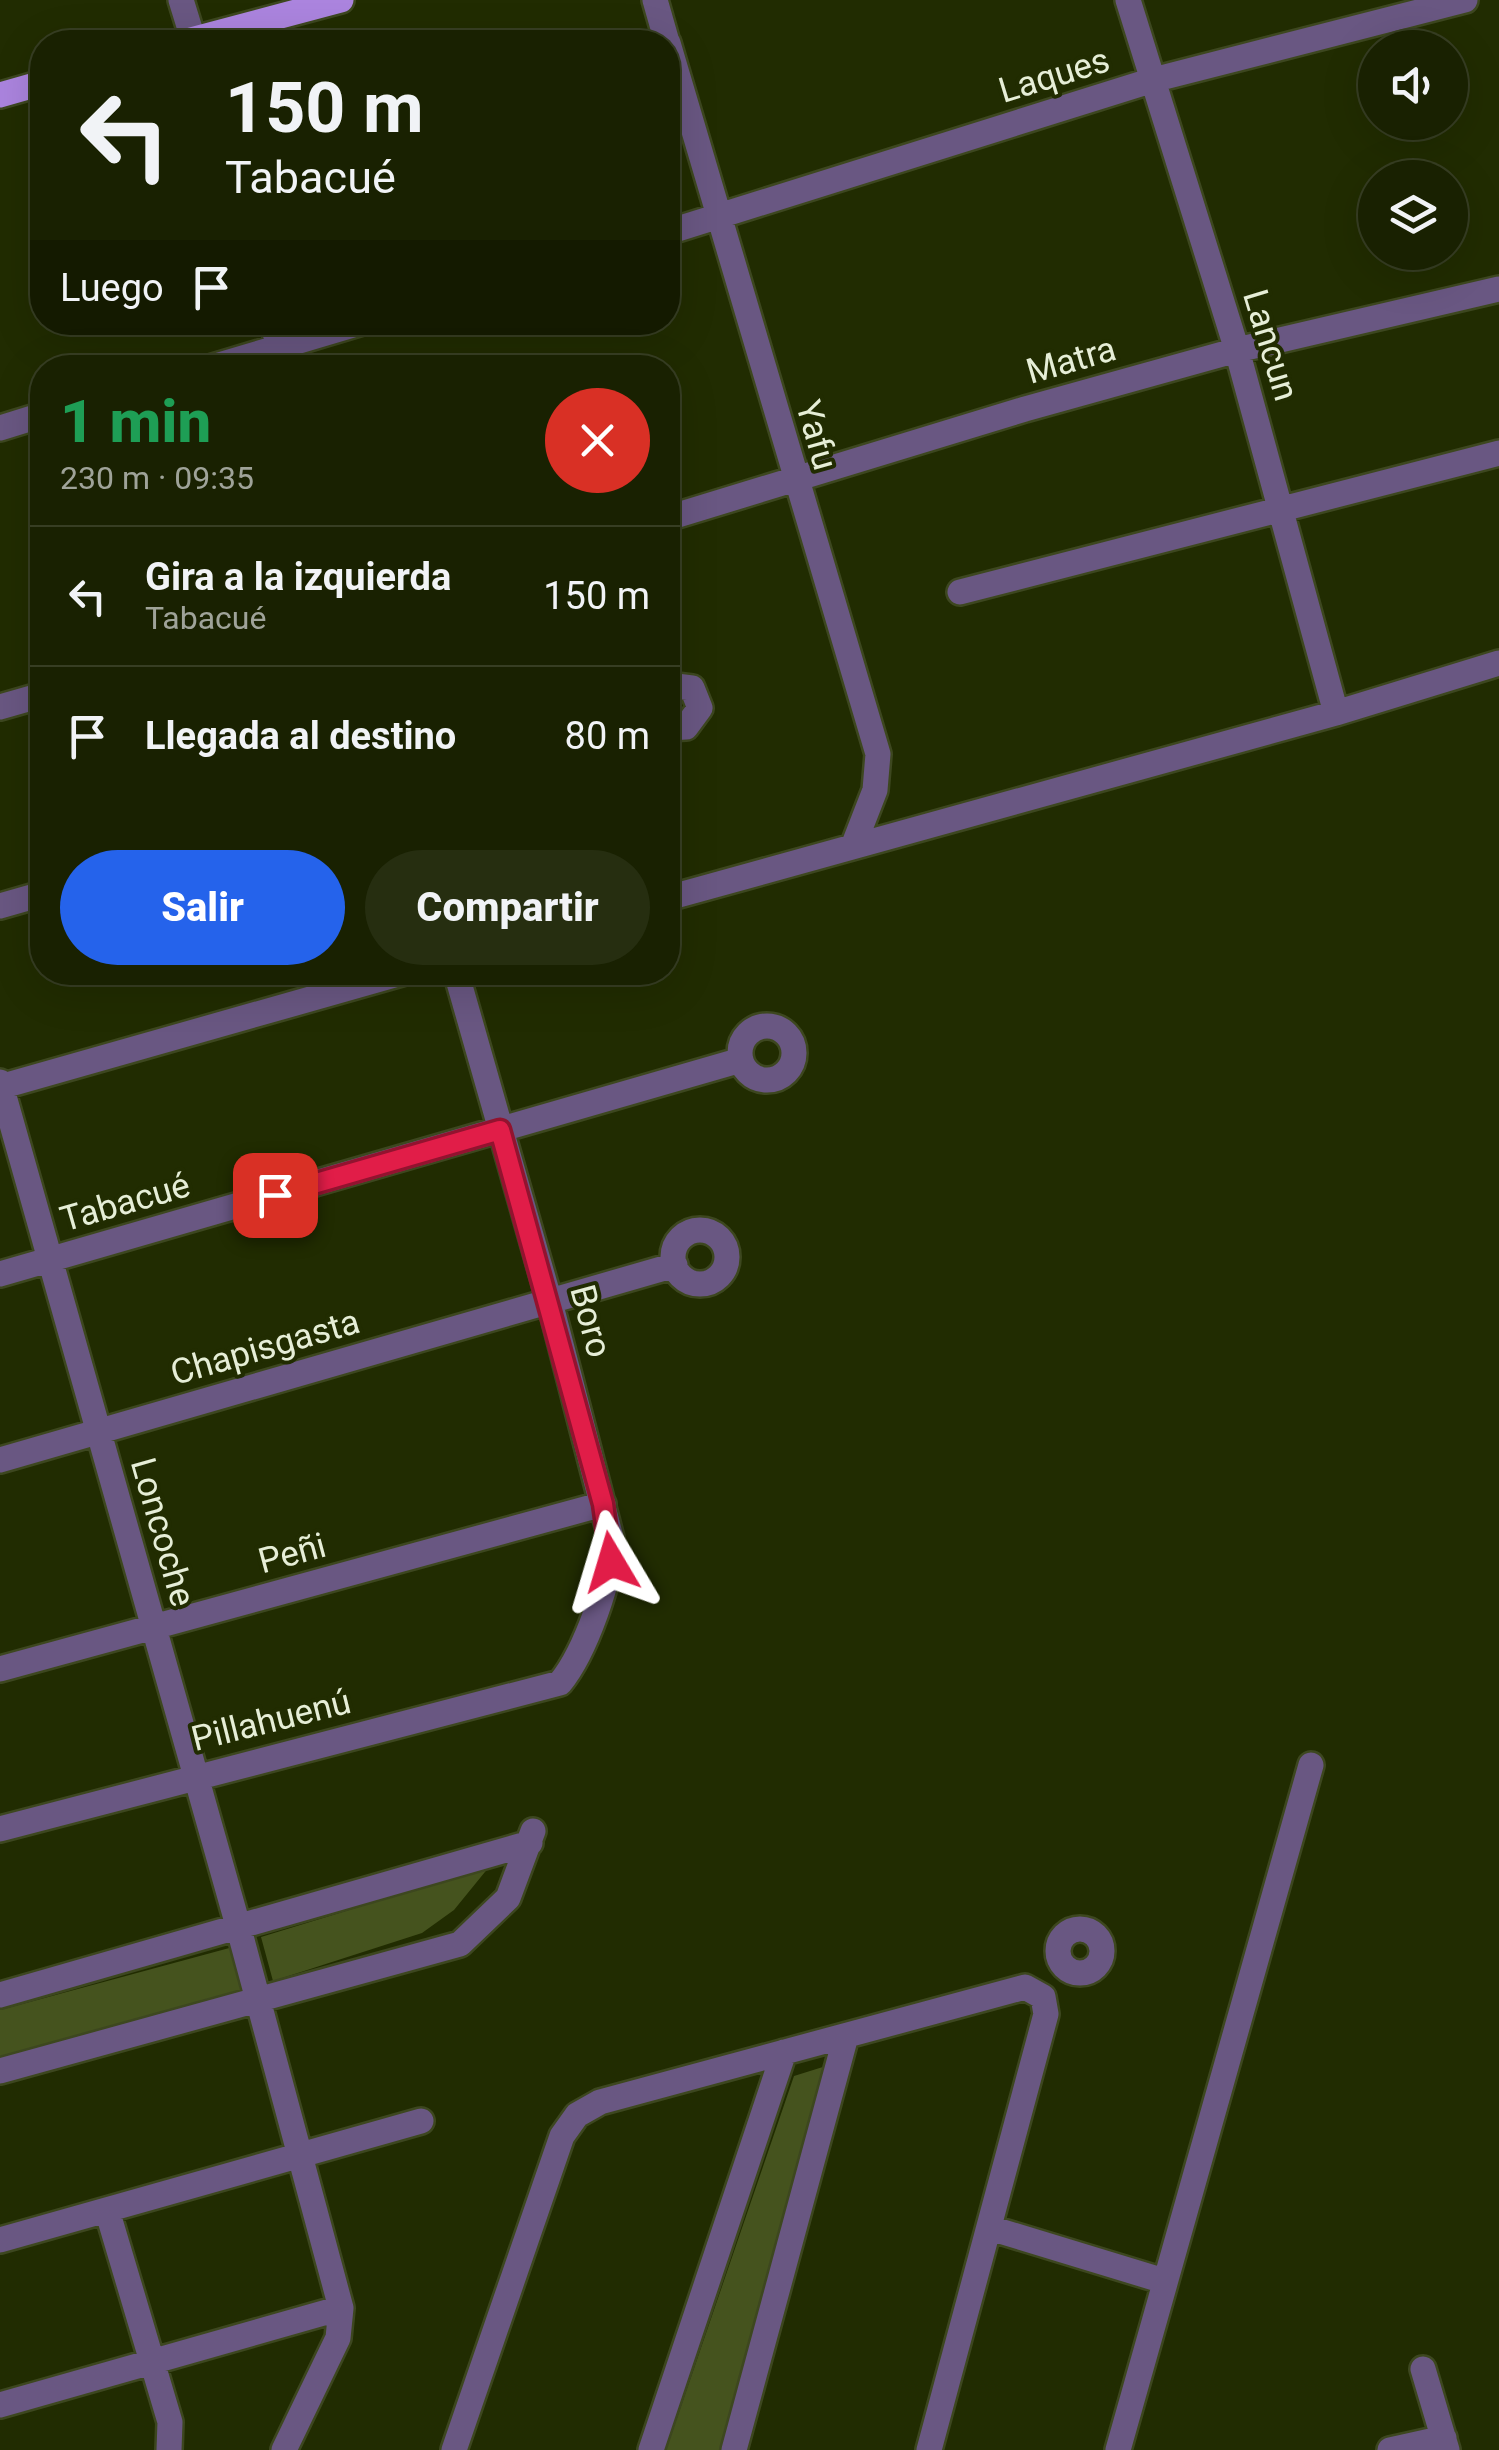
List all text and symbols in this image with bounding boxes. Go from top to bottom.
map controls [1358,30,1468,270]
button: sound [1358,30,1468,140]
street label: Laques [994,39,1115,112]
text: 150 m [225,67,424,149]
icon: left [60,70,190,200]
text: Tabacué [225,151,396,204]
button: layers [1358,160,1468,270]
icon: arrive [184,260,239,315]
text: Luego [60,266,164,310]
street label: Lancun [1234,285,1307,406]
street label: Matra [1022,328,1121,393]
text: 1 min [60,386,211,457]
button: close [545,388,650,493]
street label: Yafu [787,396,846,475]
text: 230 m · 09:35 [60,459,254,497]
text: Gira a la izquierda [145,555,451,599]
icon: left [60,569,115,624]
text: 150 m [543,574,650,618]
text: Tabacué [145,599,266,637]
icon: arrive [60,709,115,764]
text: Llegada al destino [145,714,456,758]
text: 80 m [565,714,650,758]
button: Salir [60,850,345,965]
button: Compartir [365,850,650,965]
pin [233,1153,318,1238]
street label: Tabacué [56,1164,195,1240]
icon: arrive [248,1168,303,1223]
street label: Boro [561,1280,620,1362]
street label: Chapisgasta [166,1301,364,1394]
street label: Loncoche [122,1453,203,1611]
position arrow [559,1510,663,1614]
street label: Peñi [254,1525,330,1582]
street label: Pillahuenú [187,1681,355,1760]

